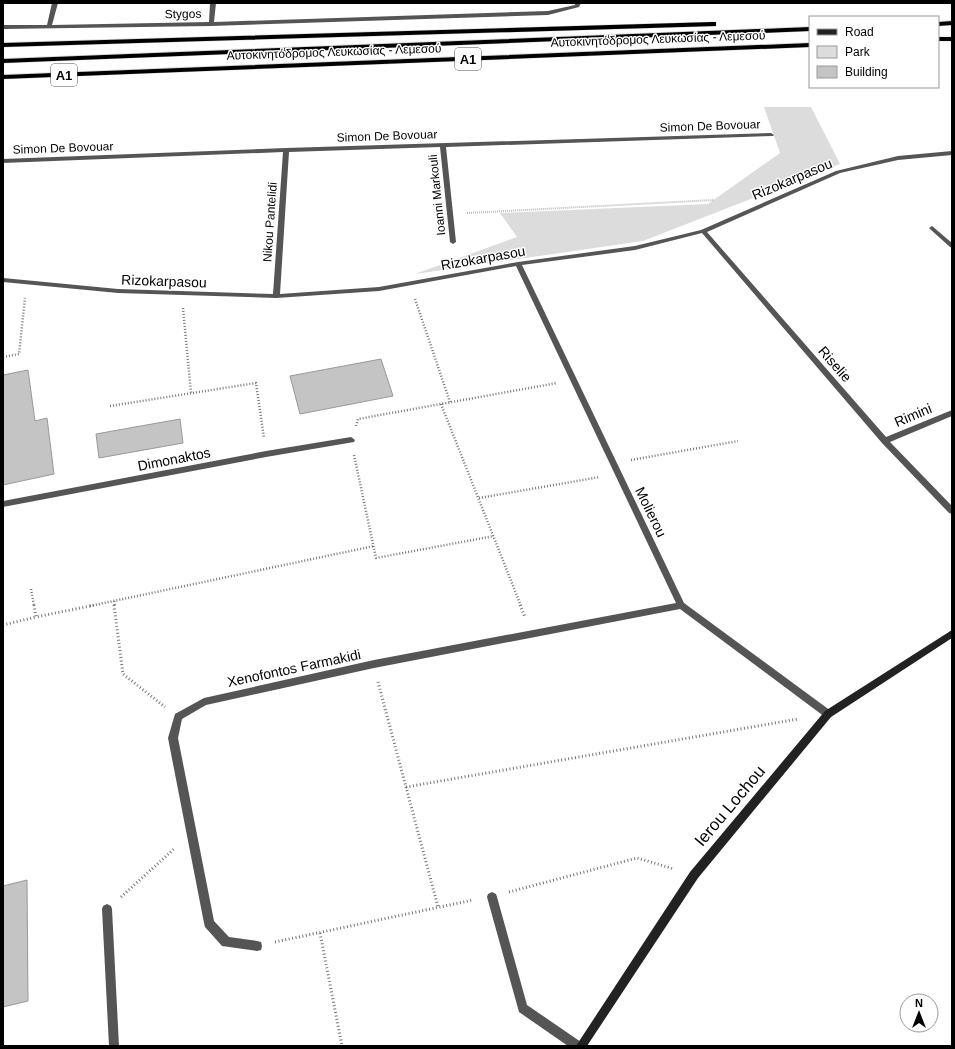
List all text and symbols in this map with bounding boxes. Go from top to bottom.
street label: Stygos [165,7,201,21]
legend [809,16,939,88]
text: Road [845,25,874,39]
street label: Αυτοκινητόδρομος Λευκωσίας - Λεμεσού [550,28,766,50]
street label: Αυτοκινητόδρομος Λευκωσίας - Λεμεσού [226,41,442,63]
text: Park [845,45,871,59]
road number: A1 [455,48,481,70]
road number: A1 [51,64,77,86]
text: Building [845,65,888,79]
street label: Simon De Bovouar [659,117,761,135]
street label: Simon De Bovouar [336,127,438,145]
street label: Simon De Bovouar [12,139,114,157]
street label: Ioanni Markouli [426,154,448,236]
street label: Rizokarpasou [749,155,835,203]
street label: Nikou Pantelidi [260,182,280,262]
street label: Rizokarpasou [439,243,527,273]
street label: Rizokarpasou [121,272,207,290]
street label: Riselie [815,343,855,385]
street label: Rimini [892,400,934,430]
street label: Dimonaktos [136,444,212,474]
street label: Molierou [632,484,670,540]
street label: Xenofontos Farmakidi [226,646,362,690]
street label: Ierou Lochou [691,762,769,850]
north arrow [899,993,939,1033]
text: N [915,997,923,1009]

